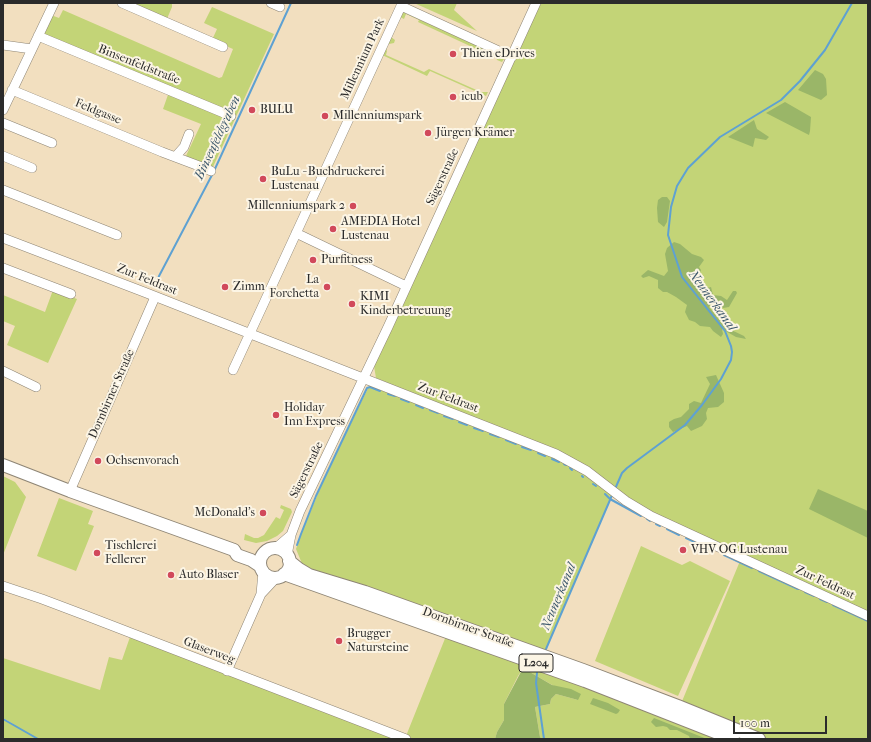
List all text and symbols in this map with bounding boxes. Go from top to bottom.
street label: Millennium Park [338,16,388,102]
street label: Binsenfeldstraße [96,42,182,88]
place label: Thien eDrives [461,47,535,61]
marker: Thien eDrives [448,49,458,59]
place label: icub [461,90,483,104]
marker: icub [448,92,458,102]
water label: Binsenfeldgraben [192,94,244,182]
street label: Feldgasse [73,96,123,128]
place label: BULU [260,103,293,117]
marker: BULU [247,105,257,115]
place label: Millenniumspark [333,109,422,123]
marker: Millenniumspark [320,111,330,121]
place label: Jürgen Krämer [436,126,514,140]
marker: Jürgen Krämer [423,128,433,138]
street label: Sägerstraße [424,146,462,208]
place label: BuLu - Buchdruckerei Lustenau [271,165,384,193]
marker: BuLu - Buchdruckerei Lustenau [258,174,268,184]
place label: Millenniumspark 2 [247,199,345,213]
marker: Millenniumspark 2 [348,201,358,211]
place label: AMEDIA Hotel Lustenau [341,215,420,243]
marker: AMEDIA Hotel Lustenau [328,224,338,234]
place label: Purfitness [321,253,373,267]
marker: Purfitness [308,255,318,265]
street label: Zur Feldrast [115,261,179,299]
water label: Neunerkanal [685,268,739,334]
place label: La Forchetta [270,273,319,301]
place label: Zimm [233,280,265,294]
marker: Zimm [220,282,230,292]
marker: La Forchetta [322,282,332,292]
place label: KIMI Kinderbetreuung [360,290,451,318]
marker: KIMI Kinderbetreuung [347,299,357,309]
street label: Dornbirner Straße [86,347,138,441]
street label: Zur Feldrast [416,380,480,416]
place label: Holiday Inn Express [284,401,345,429]
marker: Holiday Inn Express [271,410,281,420]
street label: Sägerstraße [287,439,327,501]
place label: Ochsenvorach [106,454,179,468]
marker: Ochsenvorach [93,456,103,466]
place label: McDonald's [195,506,255,520]
marker: McDonald's [258,508,268,518]
place label: Tischlerei Fellerer [105,539,156,567]
place label: VHV OG Lustenau [691,543,787,557]
marker: VHV OG Lustenau [678,545,688,555]
marker: Tischlerei Fellerer [92,548,102,558]
water label: Neunerkanal [538,561,580,633]
street label: Zur Feldrast [793,563,857,603]
place label: Auto Blaser [179,568,238,582]
marker: Auto Blaser [166,570,176,580]
street label: Dornbirner Straße [420,605,516,651]
place label: Brugger Natursteine [347,627,409,655]
street label: Glaserweg [181,635,237,667]
marker: Brugger Natursteine [334,636,344,646]
road number: L204 [519,654,553,672]
scale bar [735,708,829,734]
text: 100 m [740,716,770,730]

